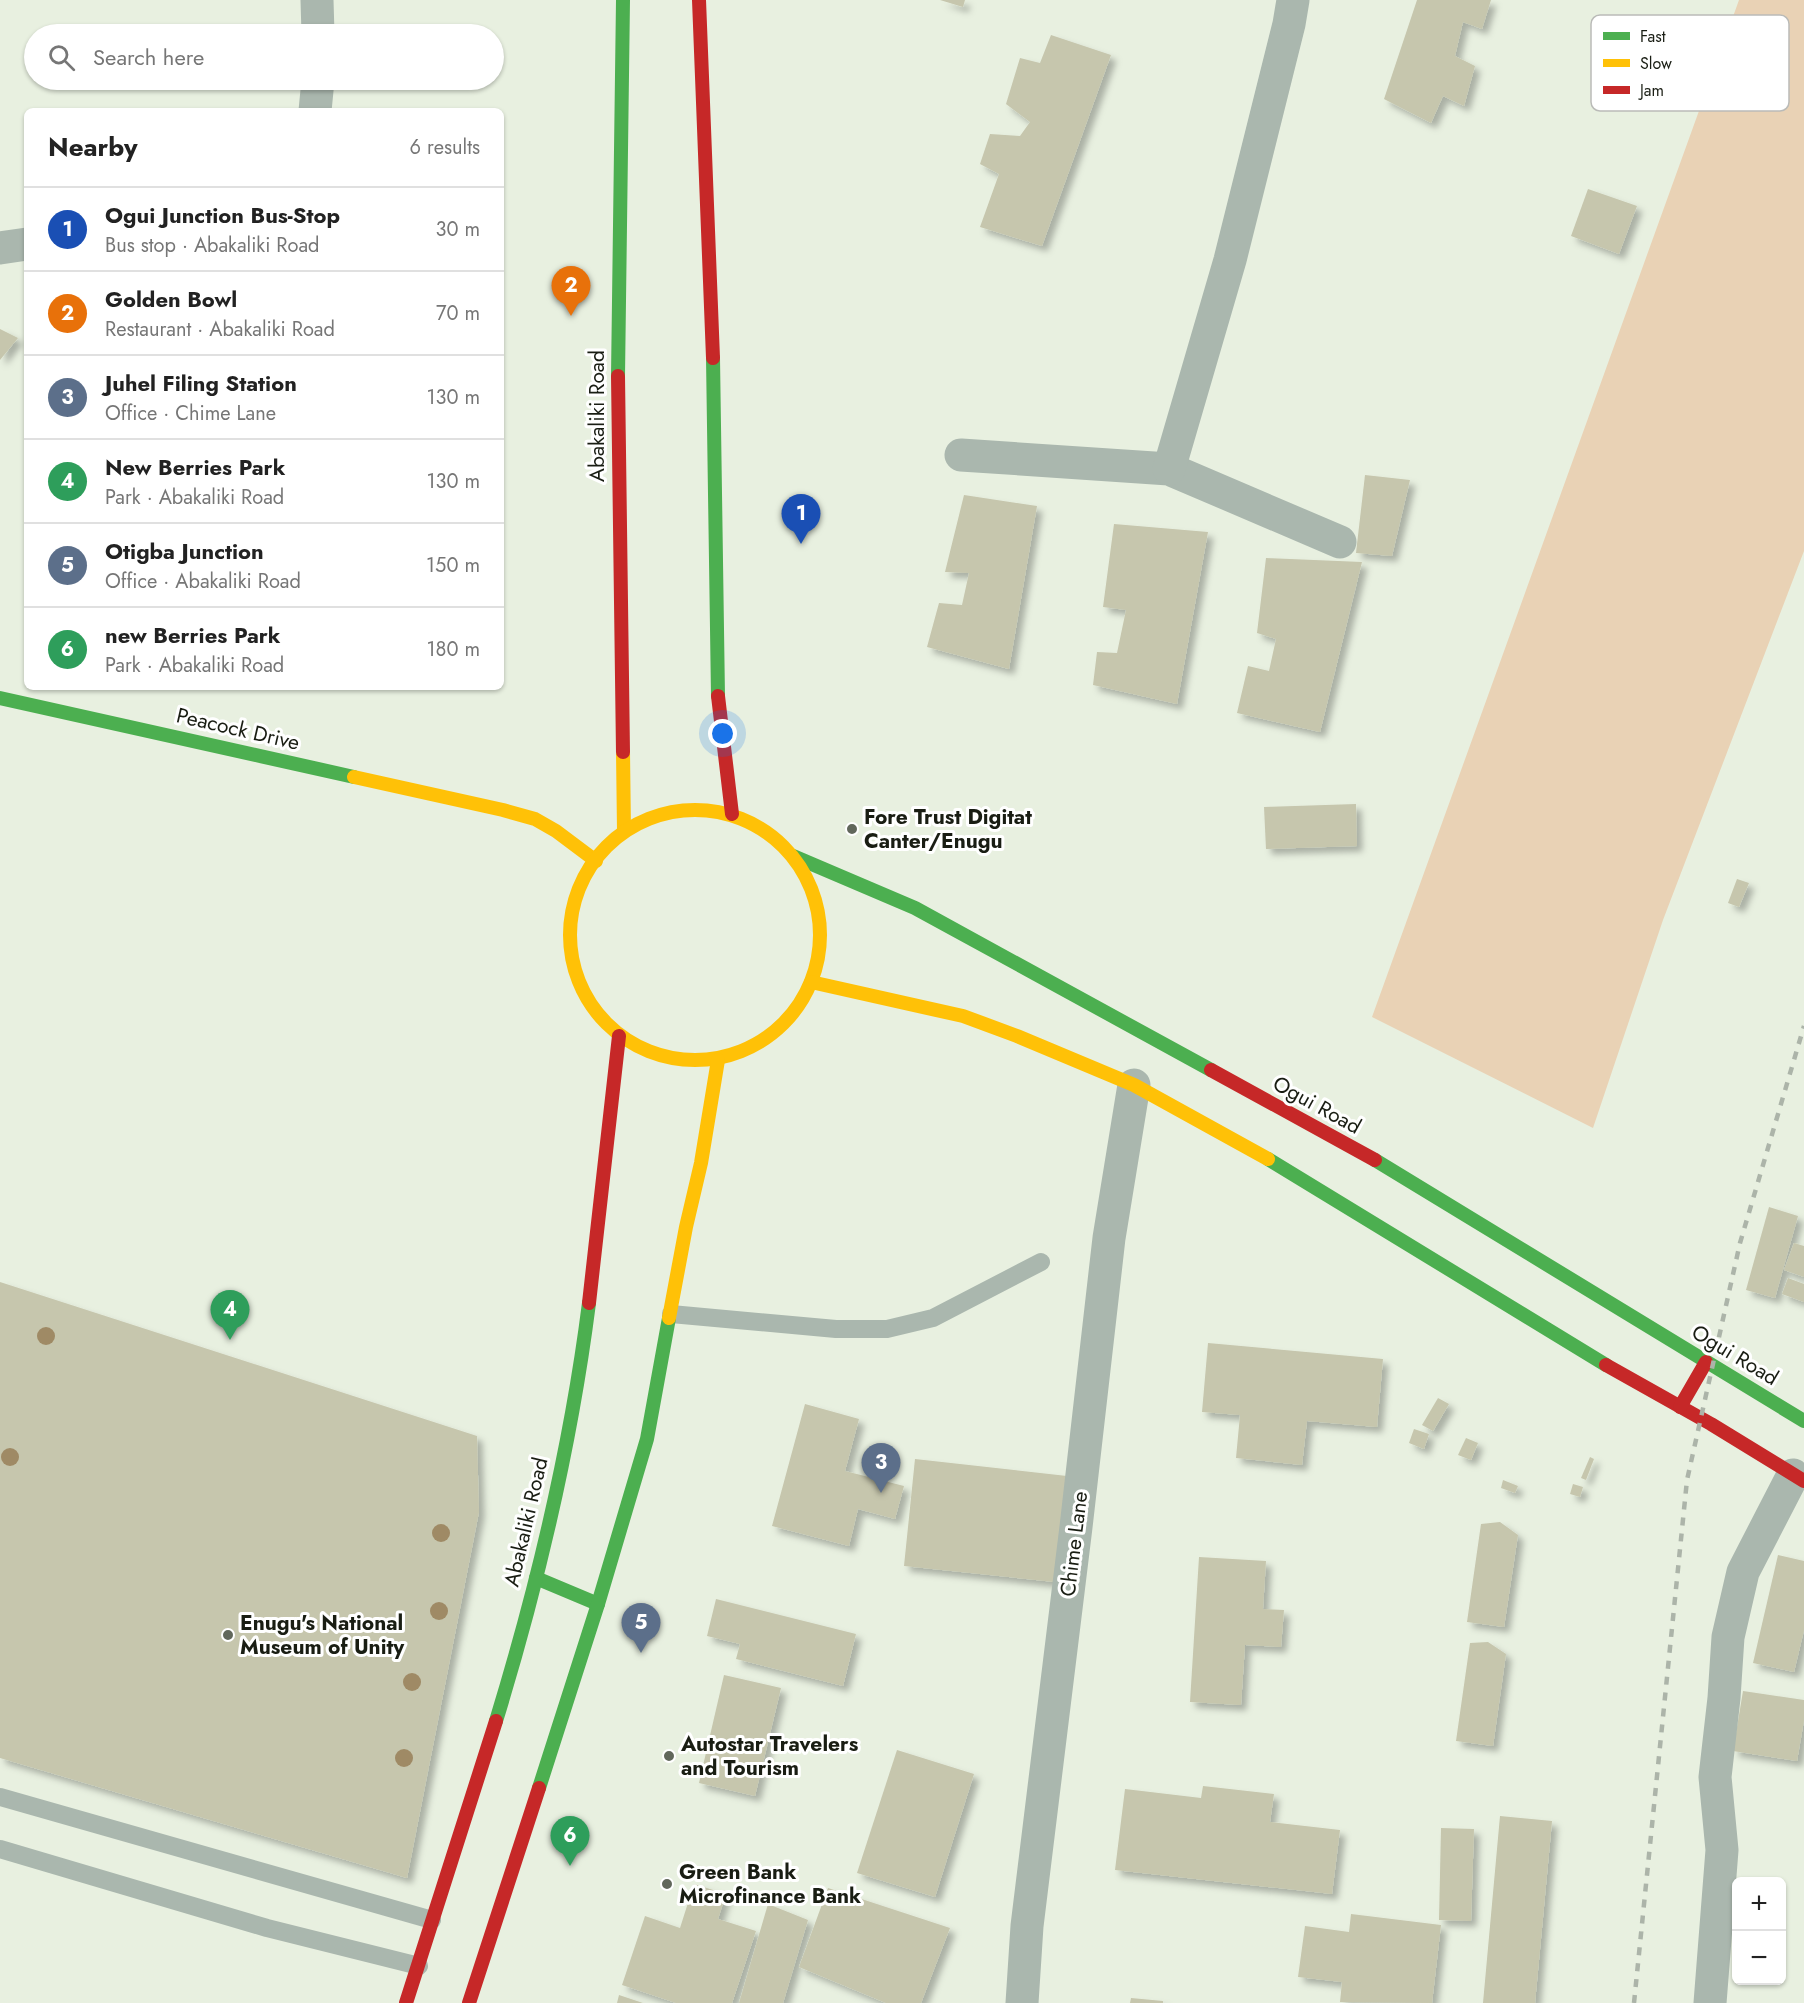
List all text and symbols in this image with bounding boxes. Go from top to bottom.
legend [1591,15,1789,111]
search box [24,24,504,90]
text: Fast [1640,25,1666,48]
icon: search [45,41,78,74]
text: Search here [93,41,204,73]
text: Slow [1640,52,1672,75]
text: Jam [1638,79,1664,102]
text: Nearby [48,128,137,166]
text: 6 results [410,133,480,162]
text: Ogui Junction Bus-Stop [105,199,340,231]
text: 1 [62,215,73,244]
text: 30 m [435,215,480,244]
text: Bus stop · Abakaliki Road [105,231,319,260]
pin: 2 [552,266,590,316]
text: Golden Bowl [105,283,237,315]
text: 2 [61,299,74,328]
text: 70 m [436,299,480,328]
text: Restaurant · Abakaliki Road [105,315,335,344]
street label: Abakaliki Road [582,350,612,482]
text: Juhel Filing Station [105,367,297,399]
text: 3 [61,383,74,412]
text: 130 m [426,383,480,412]
text: Office · Chime Lane [105,399,276,428]
text: New Berries Park [105,451,285,483]
text: 4 [61,467,74,496]
text: 130 m [426,467,480,496]
text: Park · Abakaliki Road [105,483,284,512]
pin: 1 [782,494,820,544]
text: Otigba Junction [105,535,264,567]
text: 5 [61,551,74,580]
text: 150 m [426,551,480,580]
text: Office · Abakaliki Road [105,567,301,596]
text: new Berries Park [105,619,281,651]
text: 6 [61,635,74,664]
text: 180 m [426,635,480,664]
text: Park · Abakaliki Road [105,651,284,680]
street label: Peacock Drive [173,700,303,758]
your location [708,719,737,748]
place label: Fore Trust Digitat Canter/Enugu [864,802,1032,856]
marker: Fore Trust Digitat Canter/Enugu [845,822,859,836]
street label: Ogui Road [1267,1068,1367,1142]
pin: 4 [210,1290,250,1340]
street label: Ogui Road [1686,1317,1784,1393]
pin: 3 [862,1444,900,1493]
street label: Abakaliki Road [497,1454,555,1590]
street label: Chime Lane [1053,1490,1095,1598]
pin: 5 [622,1604,660,1653]
place label: Enugu's National Museum of Unity [240,1608,405,1662]
marker: Enugu's National Museum of Unity [221,1628,235,1642]
place label: Autostar Travelers and Tourism [680,1729,859,1783]
marker: Autostar Travelers and Tourism [662,1749,676,1763]
pin: 6 [550,1816,590,1866]
place label: Green Bank Microfinance Bank [679,1857,861,1911]
marker: Green Bank Microfinance Bank [660,1877,674,1891]
map controls [1732,1877,1786,1985]
button: + [1732,1877,1786,1931]
button: − [1732,1931,1786,1985]

